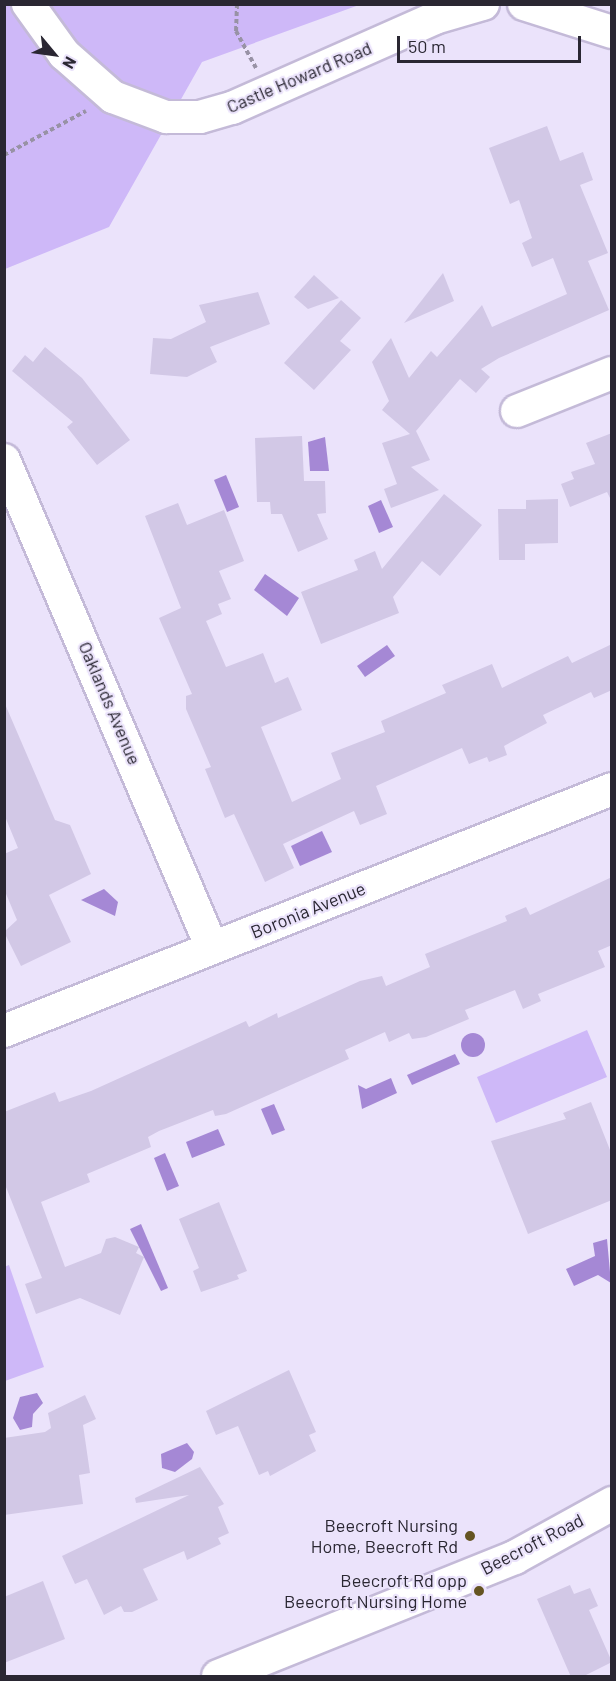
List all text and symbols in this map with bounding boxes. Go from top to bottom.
north arrow [24,24,84,84]
scale bar [400,24,584,62]
text: 50 m [408,35,446,57]
street label: Castle Howard Road [223,37,375,117]
text: N [59,54,81,72]
street label: Oaklands Avenue [74,638,146,768]
street label: Boronia Avenue [248,877,368,943]
street label: Beecroft Road [477,1509,587,1579]
place label: Beecroft Nursing Home, Beecroft Rd [311,1515,458,1558]
marker: Beecroft Nursing Home, Beecroft Rd [463,1529,477,1543]
place label: Beecroft Rd opp Beecroft Nursing Home [284,1570,467,1612]
marker: Beecroft Rd opp Beecroft Nursing Home [472,1584,486,1598]

